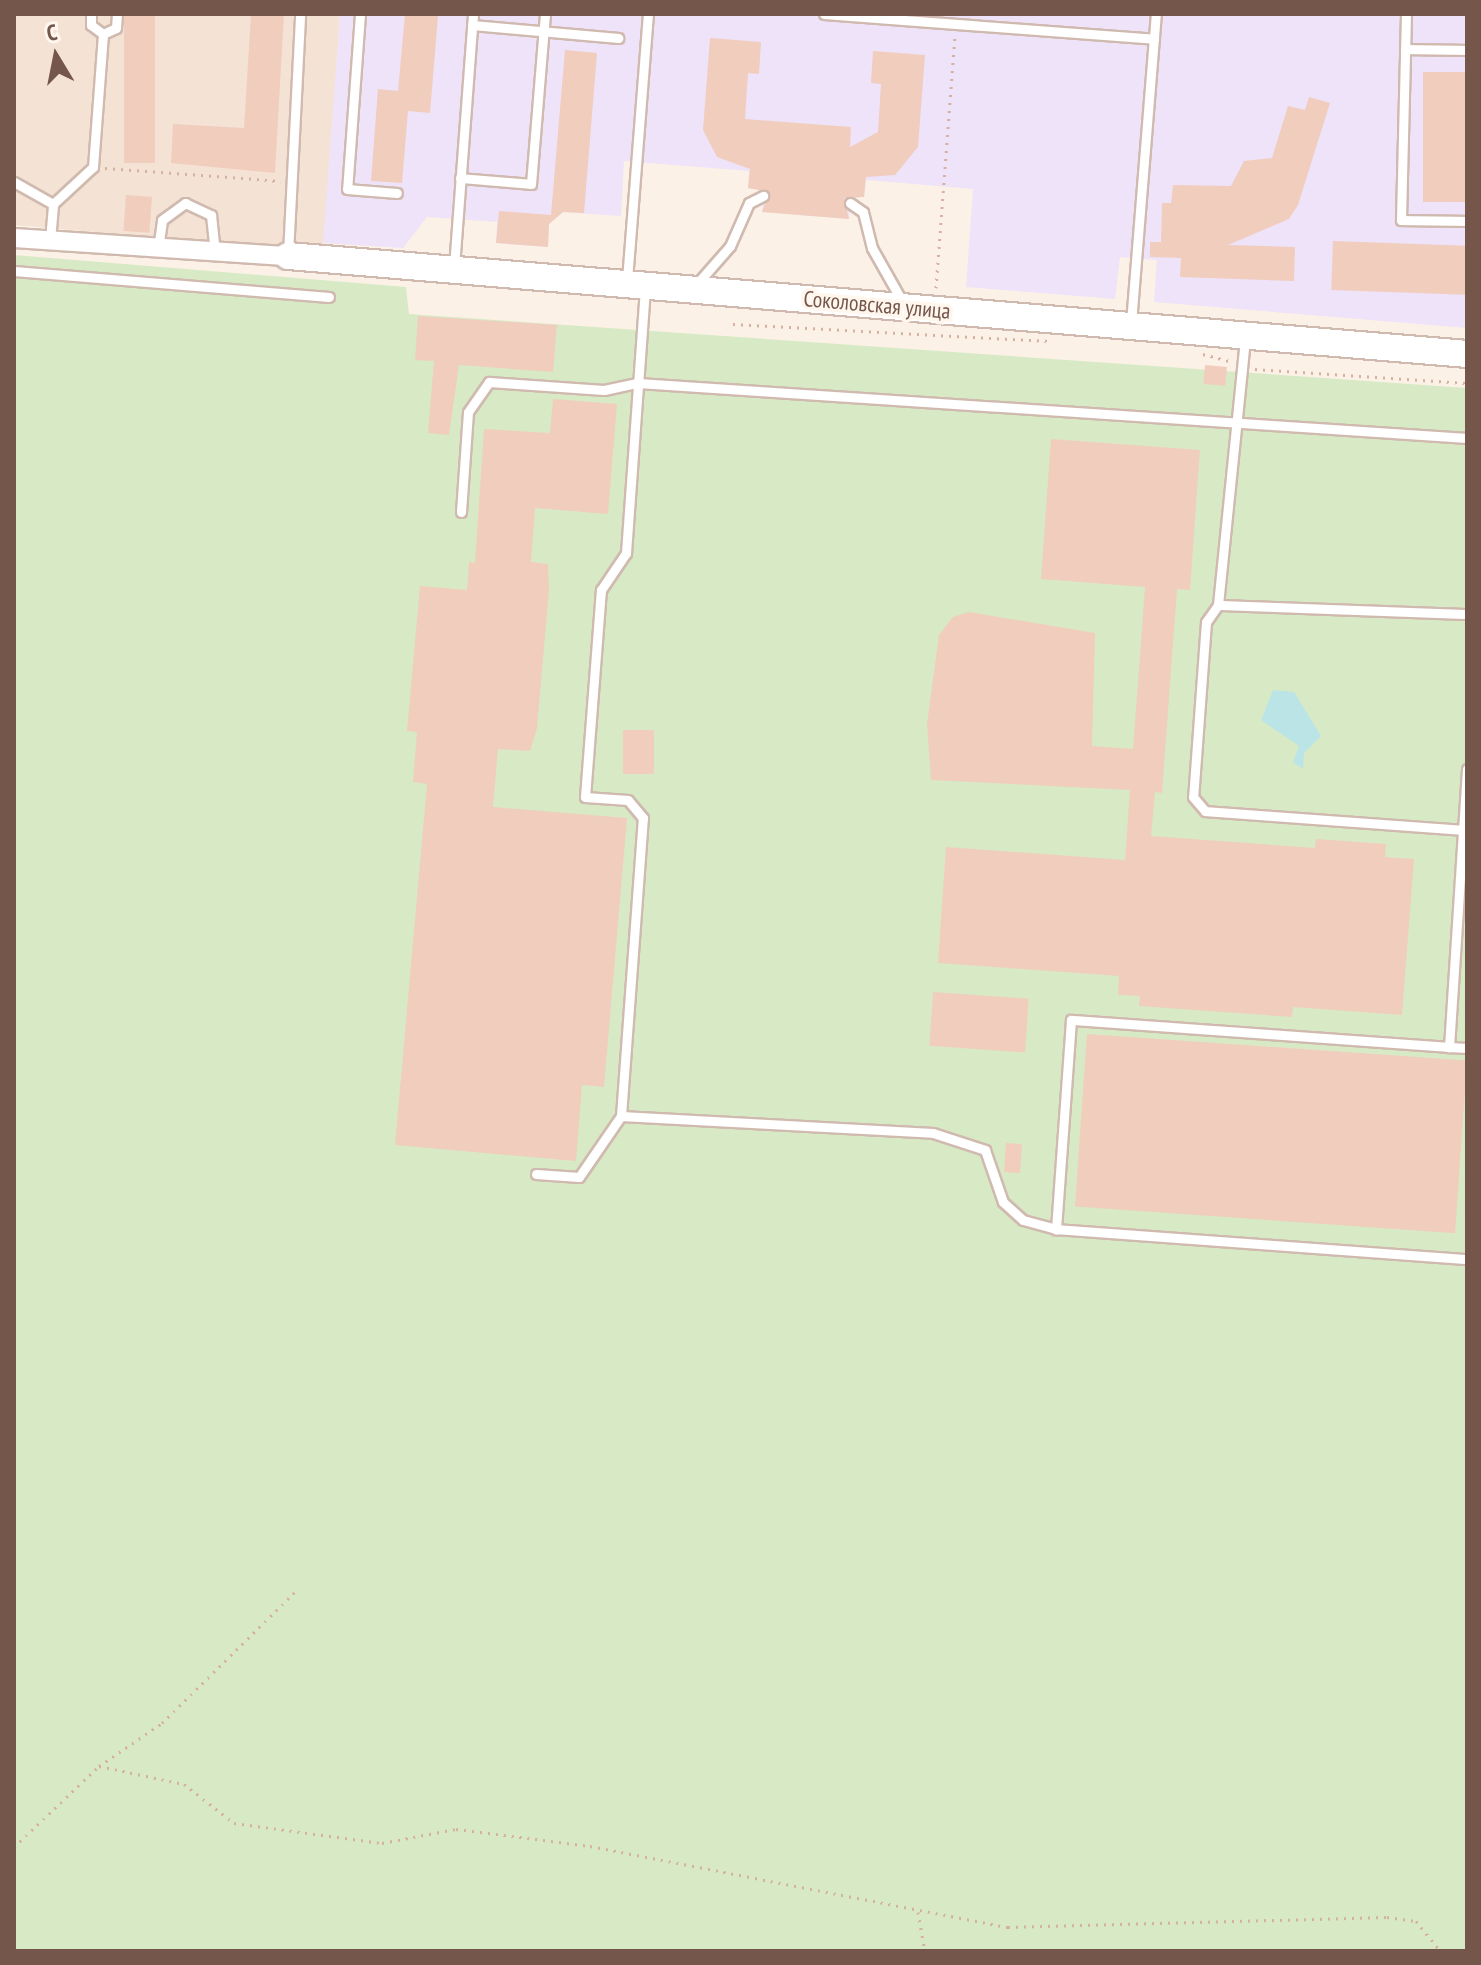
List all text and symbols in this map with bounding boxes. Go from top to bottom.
north arrow [16,16,96,96]
text: С [44,18,59,47]
street label: Соколовская улица [802,285,952,325]

